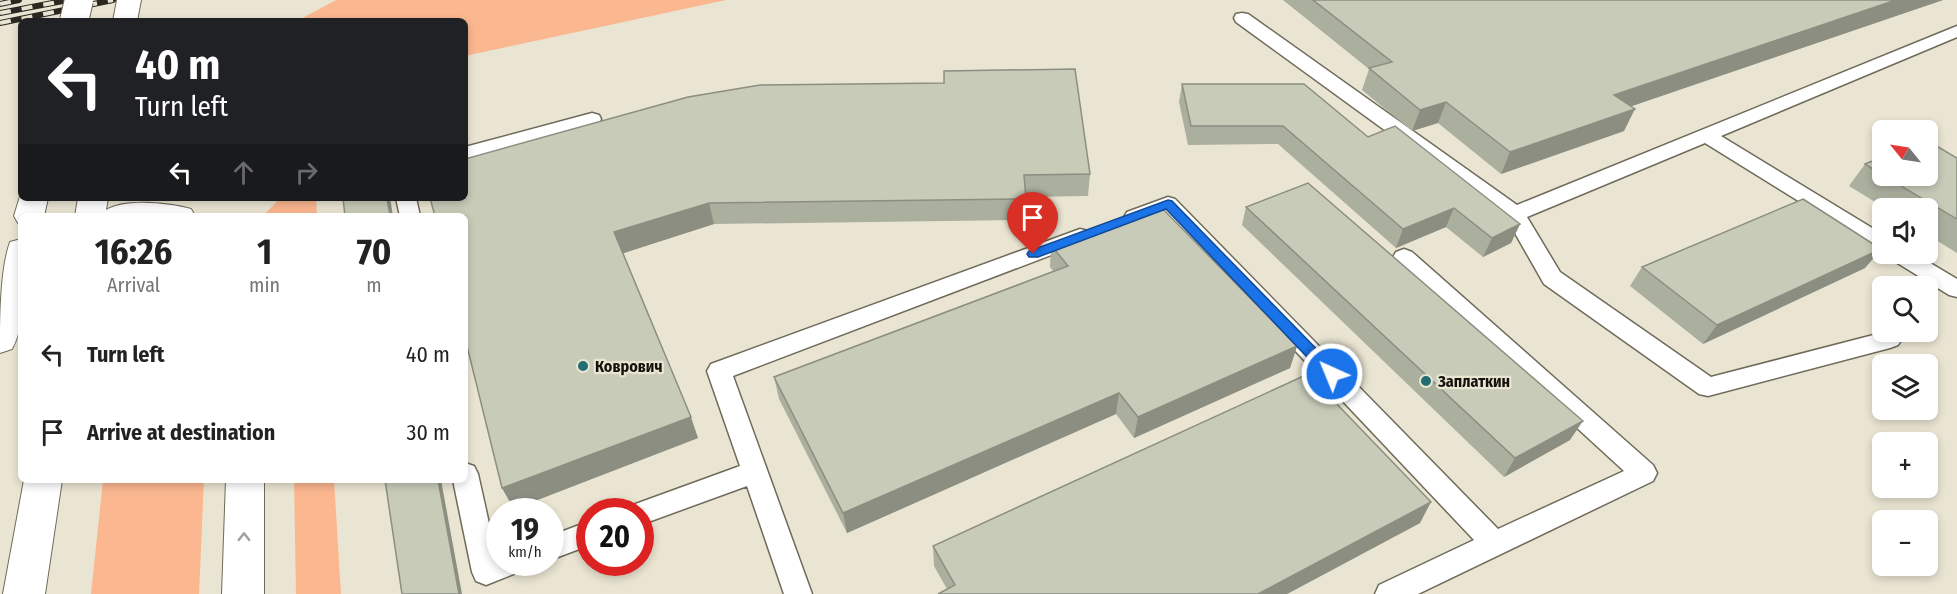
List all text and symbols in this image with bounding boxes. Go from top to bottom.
text: 40 m [135,40,220,90]
icon: left [36,42,114,120]
text: Turn left [135,91,228,123]
north arrow [1872,120,1938,186]
map controls [1872,120,1938,576]
icon: left [164,156,197,189]
icon: ahead [227,156,260,189]
icon: right [290,156,323,189]
pin [1007,192,1058,254]
button: sound [1872,198,1938,264]
icon: arrive [1016,201,1049,234]
text: 16:26 [95,230,172,274]
text: 1 [257,230,272,274]
text: 70 [357,230,391,274]
text: Arrival [107,273,160,297]
text: min [249,273,280,297]
text: m [366,273,382,297]
button: search [1872,276,1938,342]
icon: left [36,338,69,371]
text: Turn left [87,341,165,368]
text: 40 m [406,341,450,368]
position arrow [1300,342,1364,406]
button: layers [1872,354,1938,420]
place label: Коврович [595,357,662,376]
marker: Коврович [576,359,590,373]
place label: Заплаткин [1437,372,1510,391]
marker: Заплаткин [1419,374,1433,388]
icon: arrive [36,416,69,449]
text: Arrive at destination [87,419,275,446]
text: 30 m [407,419,450,446]
button: + [1872,432,1938,498]
speed limit sign: 20 [576,498,654,576]
button: − [1872,510,1938,576]
text: 19 [511,512,539,548]
one-way arrow [238,532,250,541]
text: km/h [508,543,542,561]

